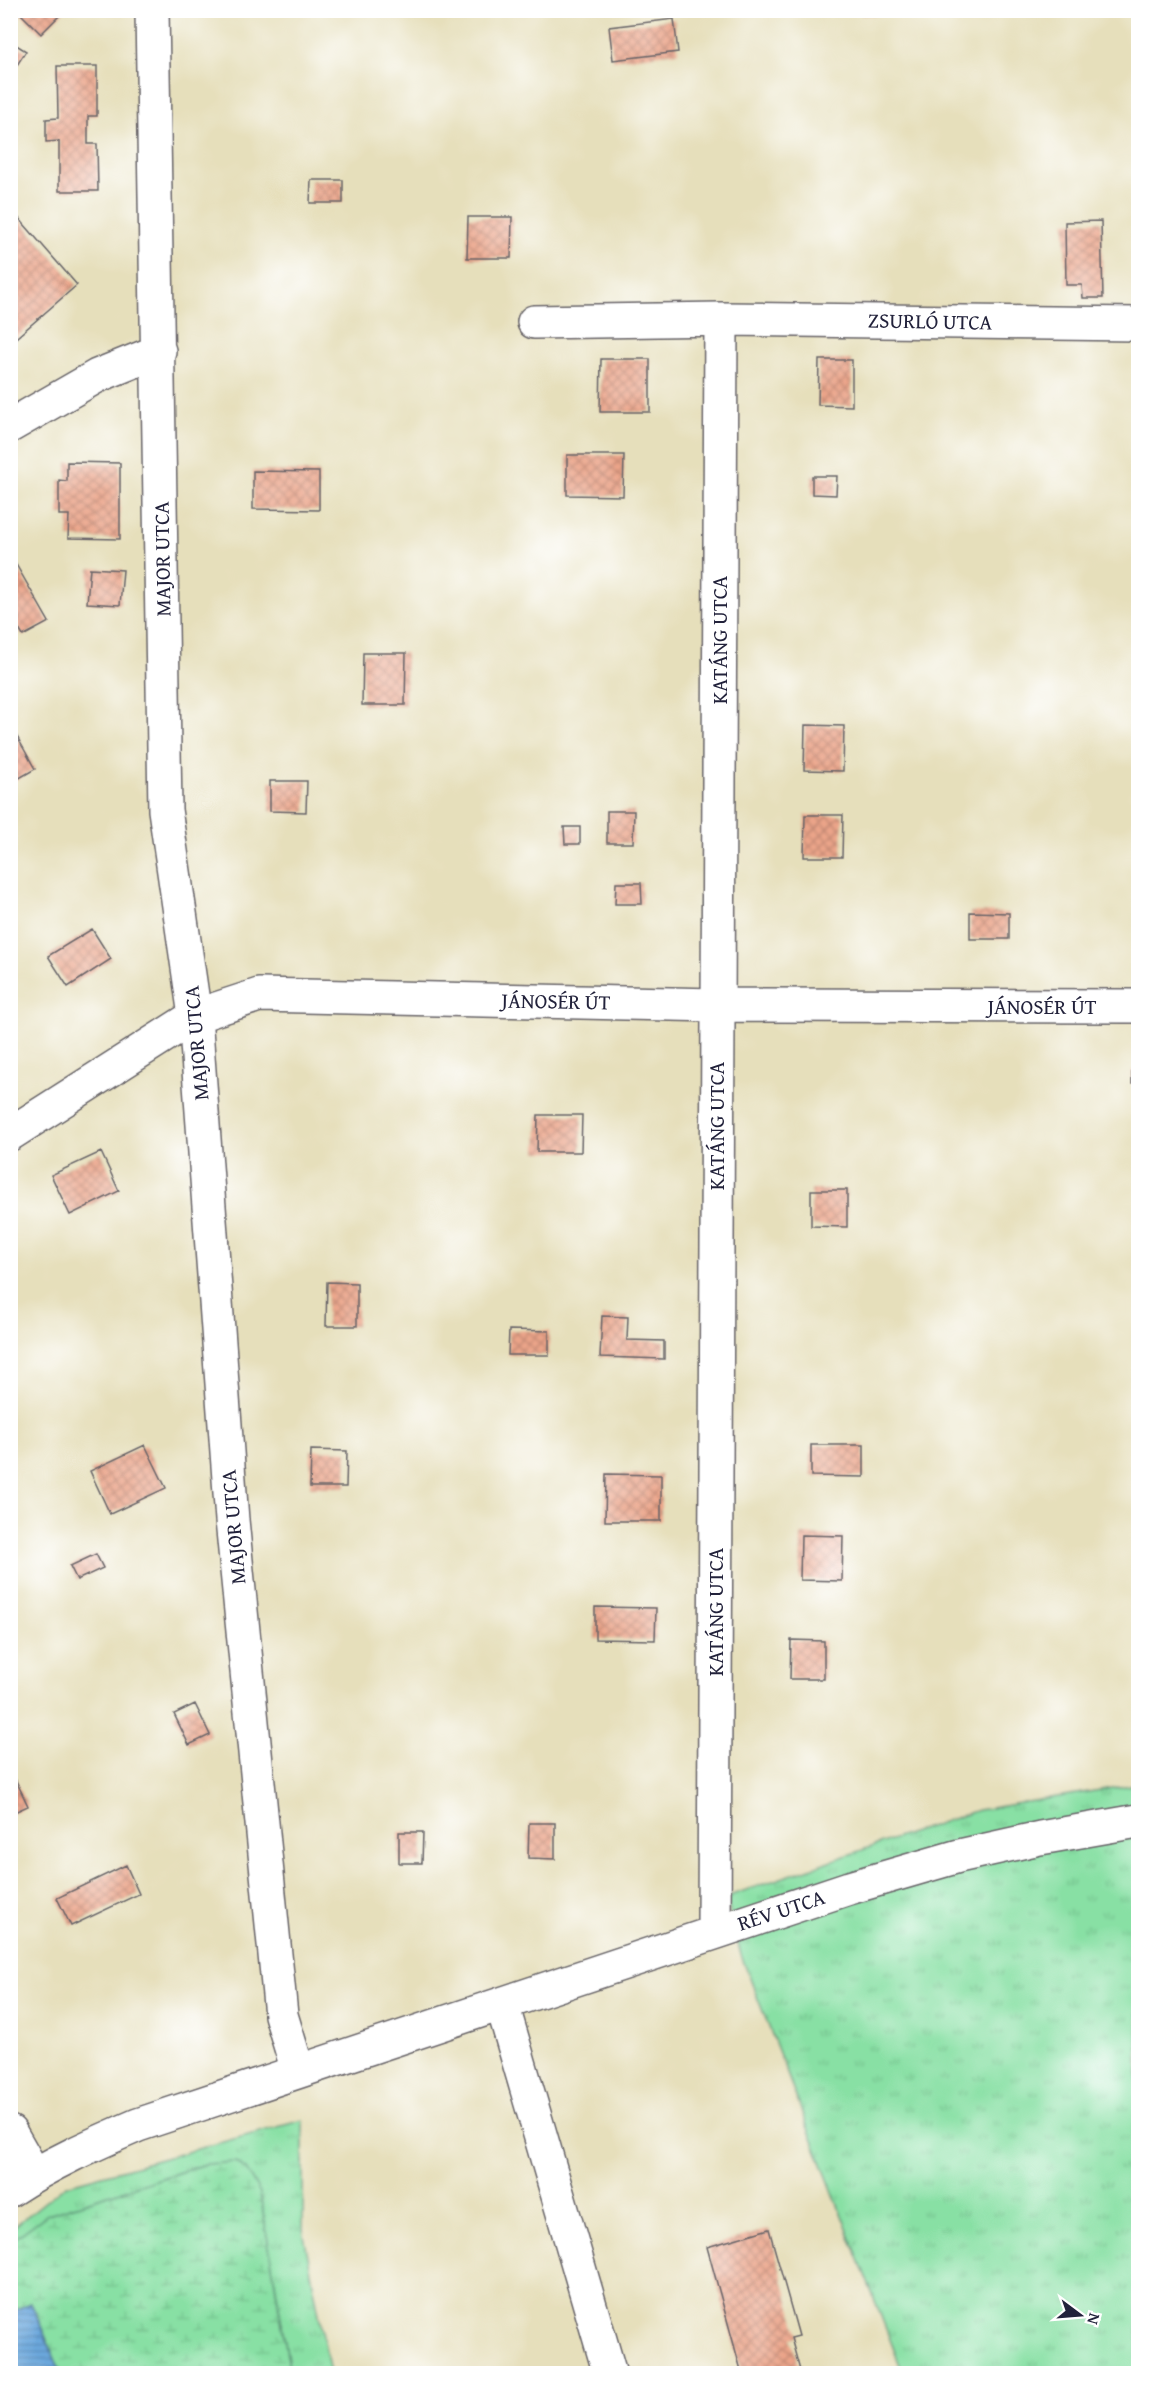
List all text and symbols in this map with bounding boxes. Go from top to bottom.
street label: ZSURLÓ UTCA [868,304,993,338]
street label: MAJOR UTCA [145,501,179,617]
street label: KATÁNG UTCA [704,575,735,704]
street label: MAJOR UTCA [176,984,216,1102]
street label: JÁNOSÉR ÚT [498,984,611,1017]
street label: JÁNOSÉR ÚT [984,991,1097,1022]
street label: KATÁNG UTCA [701,1061,732,1190]
street label: MAJOR UTCA [213,1468,253,1586]
street label: KATÁNG UTCA [700,1547,731,1676]
street label: RÉV UTCA [733,1881,829,1939]
north arrow [1050,2285,1110,2345]
text: N [1081,2311,1107,2328]

